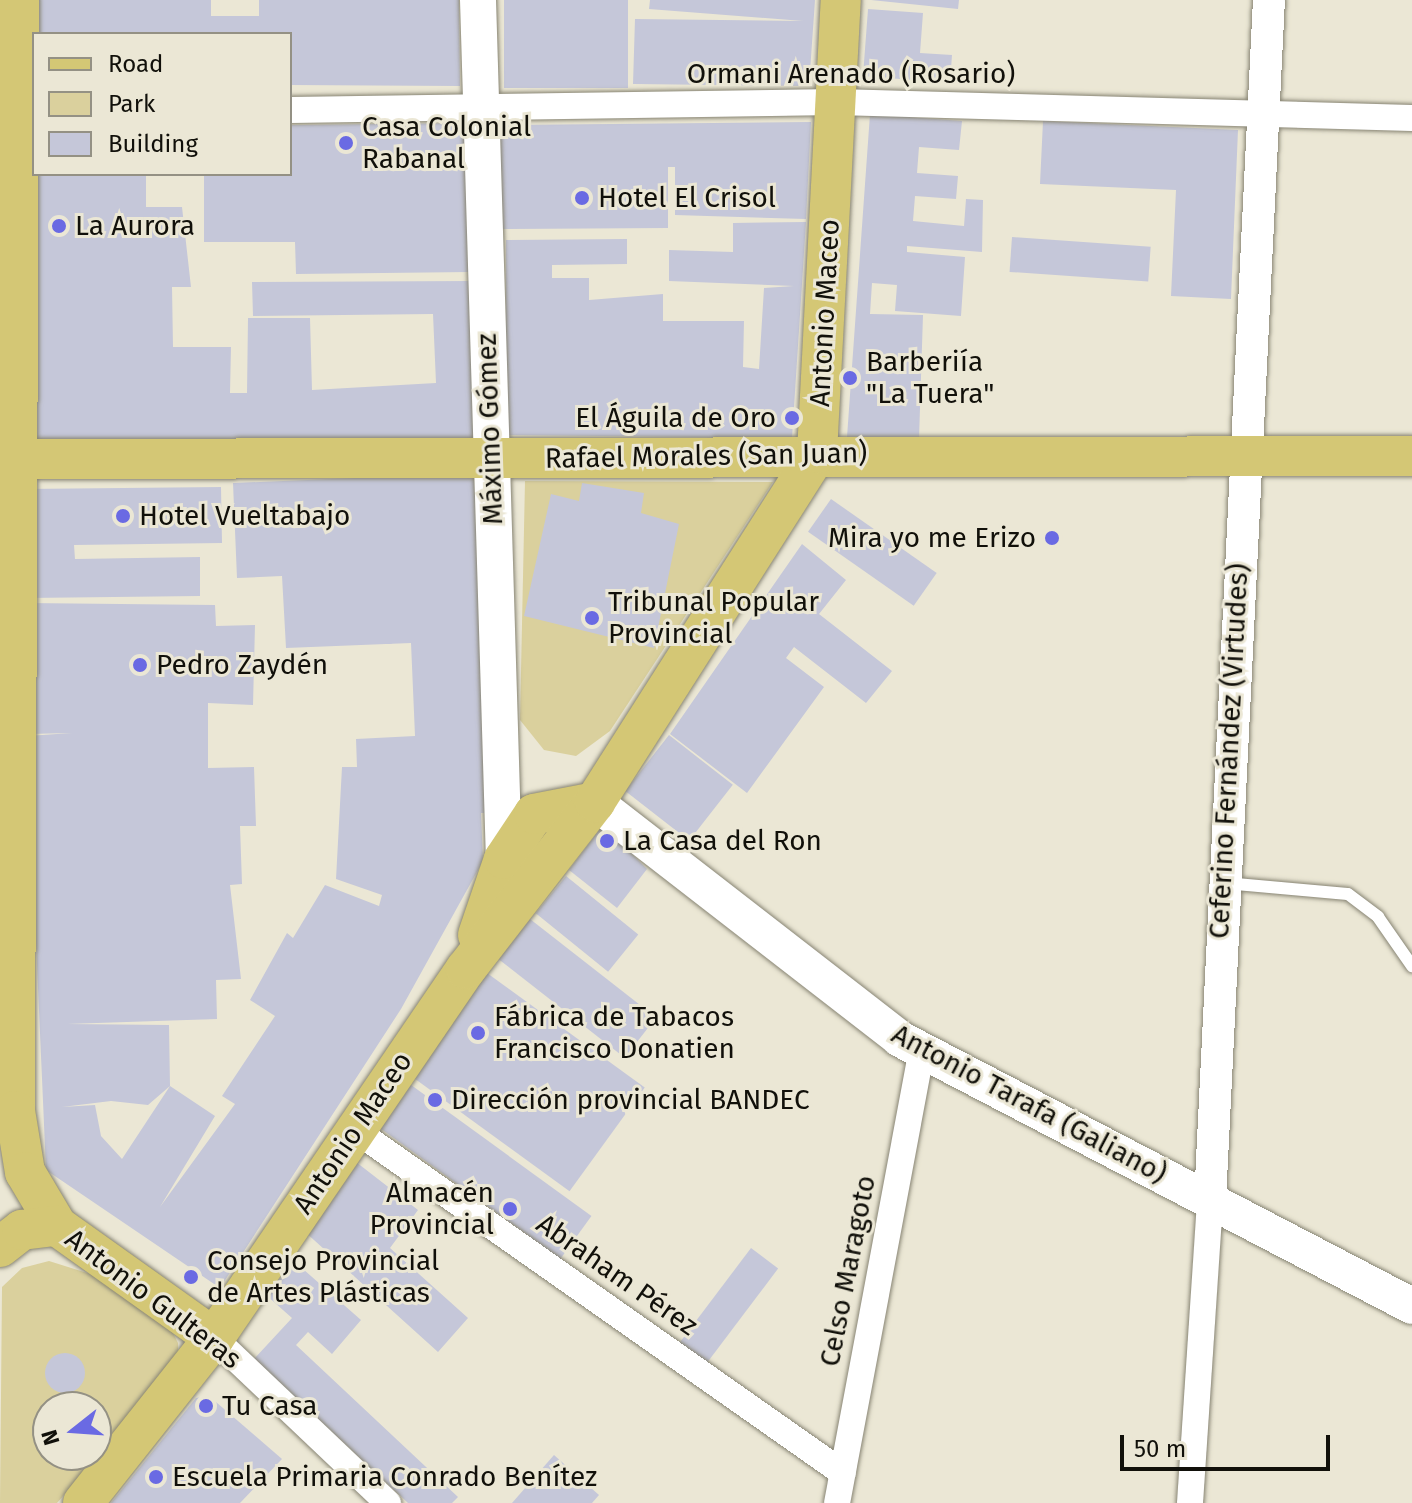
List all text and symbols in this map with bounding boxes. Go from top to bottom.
legend [32,32,292,176]
text: Road [108,50,163,78]
street label: Ormani Arenado (Rosario) [687,57,1015,91]
text: Park [108,90,155,118]
place label: Casa Colonial Rabanal [362,110,531,176]
text: Building [108,130,198,158]
marker: Casa Colonial Rabanal [337,134,355,152]
place label: Hotel El Crisol [598,181,776,215]
marker: Hotel El Crisol [573,189,591,207]
place label: La Aurora [75,209,195,243]
marker: La Aurora [50,217,68,235]
street label: Antonio Maceo [803,218,847,408]
street label: Máximo Gómez [470,333,510,525]
place label: Barberiía "La Tuera" [866,345,994,411]
marker: Barberiía "La Tuera" [841,369,859,387]
place label: El Águila de Oro [575,401,776,435]
marker: El Águila de Oro [783,409,801,427]
street label: Rafael Morales (San Juan) [545,436,867,476]
place label: Hotel Vueltabajo [139,499,350,533]
marker: Hotel Vueltabajo [114,507,132,525]
place label: Mira yo me Erizo [828,521,1036,555]
marker: Mira yo me Erizo [1043,529,1061,547]
street label: Ceferino Fernández (Virtudes) [1202,562,1256,940]
place label: Tribunal Popular Provincial [608,585,819,651]
marker: Tribunal Popular Provincial [583,609,601,627]
place label: Pedro Zaydén [156,648,328,682]
marker: Pedro Zaydén [131,656,149,674]
place label: La Casa del Ron [623,824,822,858]
marker: La Casa del Ron [598,832,616,850]
place label: Fábrica de Tabacos Francisco Donatien [494,1000,735,1066]
street label: Antonio Tarafa (Galiano) [886,1017,1172,1191]
marker: Fábrica de Tabacos Francisco Donatien [469,1024,487,1042]
street label: Antonio Maceo [287,1046,419,1220]
place label: Dirección provincial BANDEC [451,1083,810,1117]
marker: Dirección provincial BANDEC [426,1091,444,1109]
street label: Celso Maragoto [813,1173,883,1369]
place label: Almacén Provincial [370,1176,494,1242]
marker: Almacén Provincial [501,1200,519,1218]
street label: Abraham Pérez [530,1207,704,1343]
street label: Antonio Gulteras [58,1222,248,1376]
place label: Consejo Provincial de Artes Plásticas [207,1244,439,1310]
marker: Consejo Provincial de Artes Plásticas [182,1268,200,1286]
place label: Tu Casa [222,1389,317,1423]
north arrow [32,1391,112,1471]
marker: Tu Casa [197,1397,215,1415]
scale bar [1124,1419,1334,1469]
text: N [35,1427,66,1449]
text: 50 m [1134,1435,1186,1463]
place label: Escuela Primaria Conrado Benítez [172,1460,597,1494]
marker: Escuela Primaria Conrado Benítez [147,1468,165,1486]

